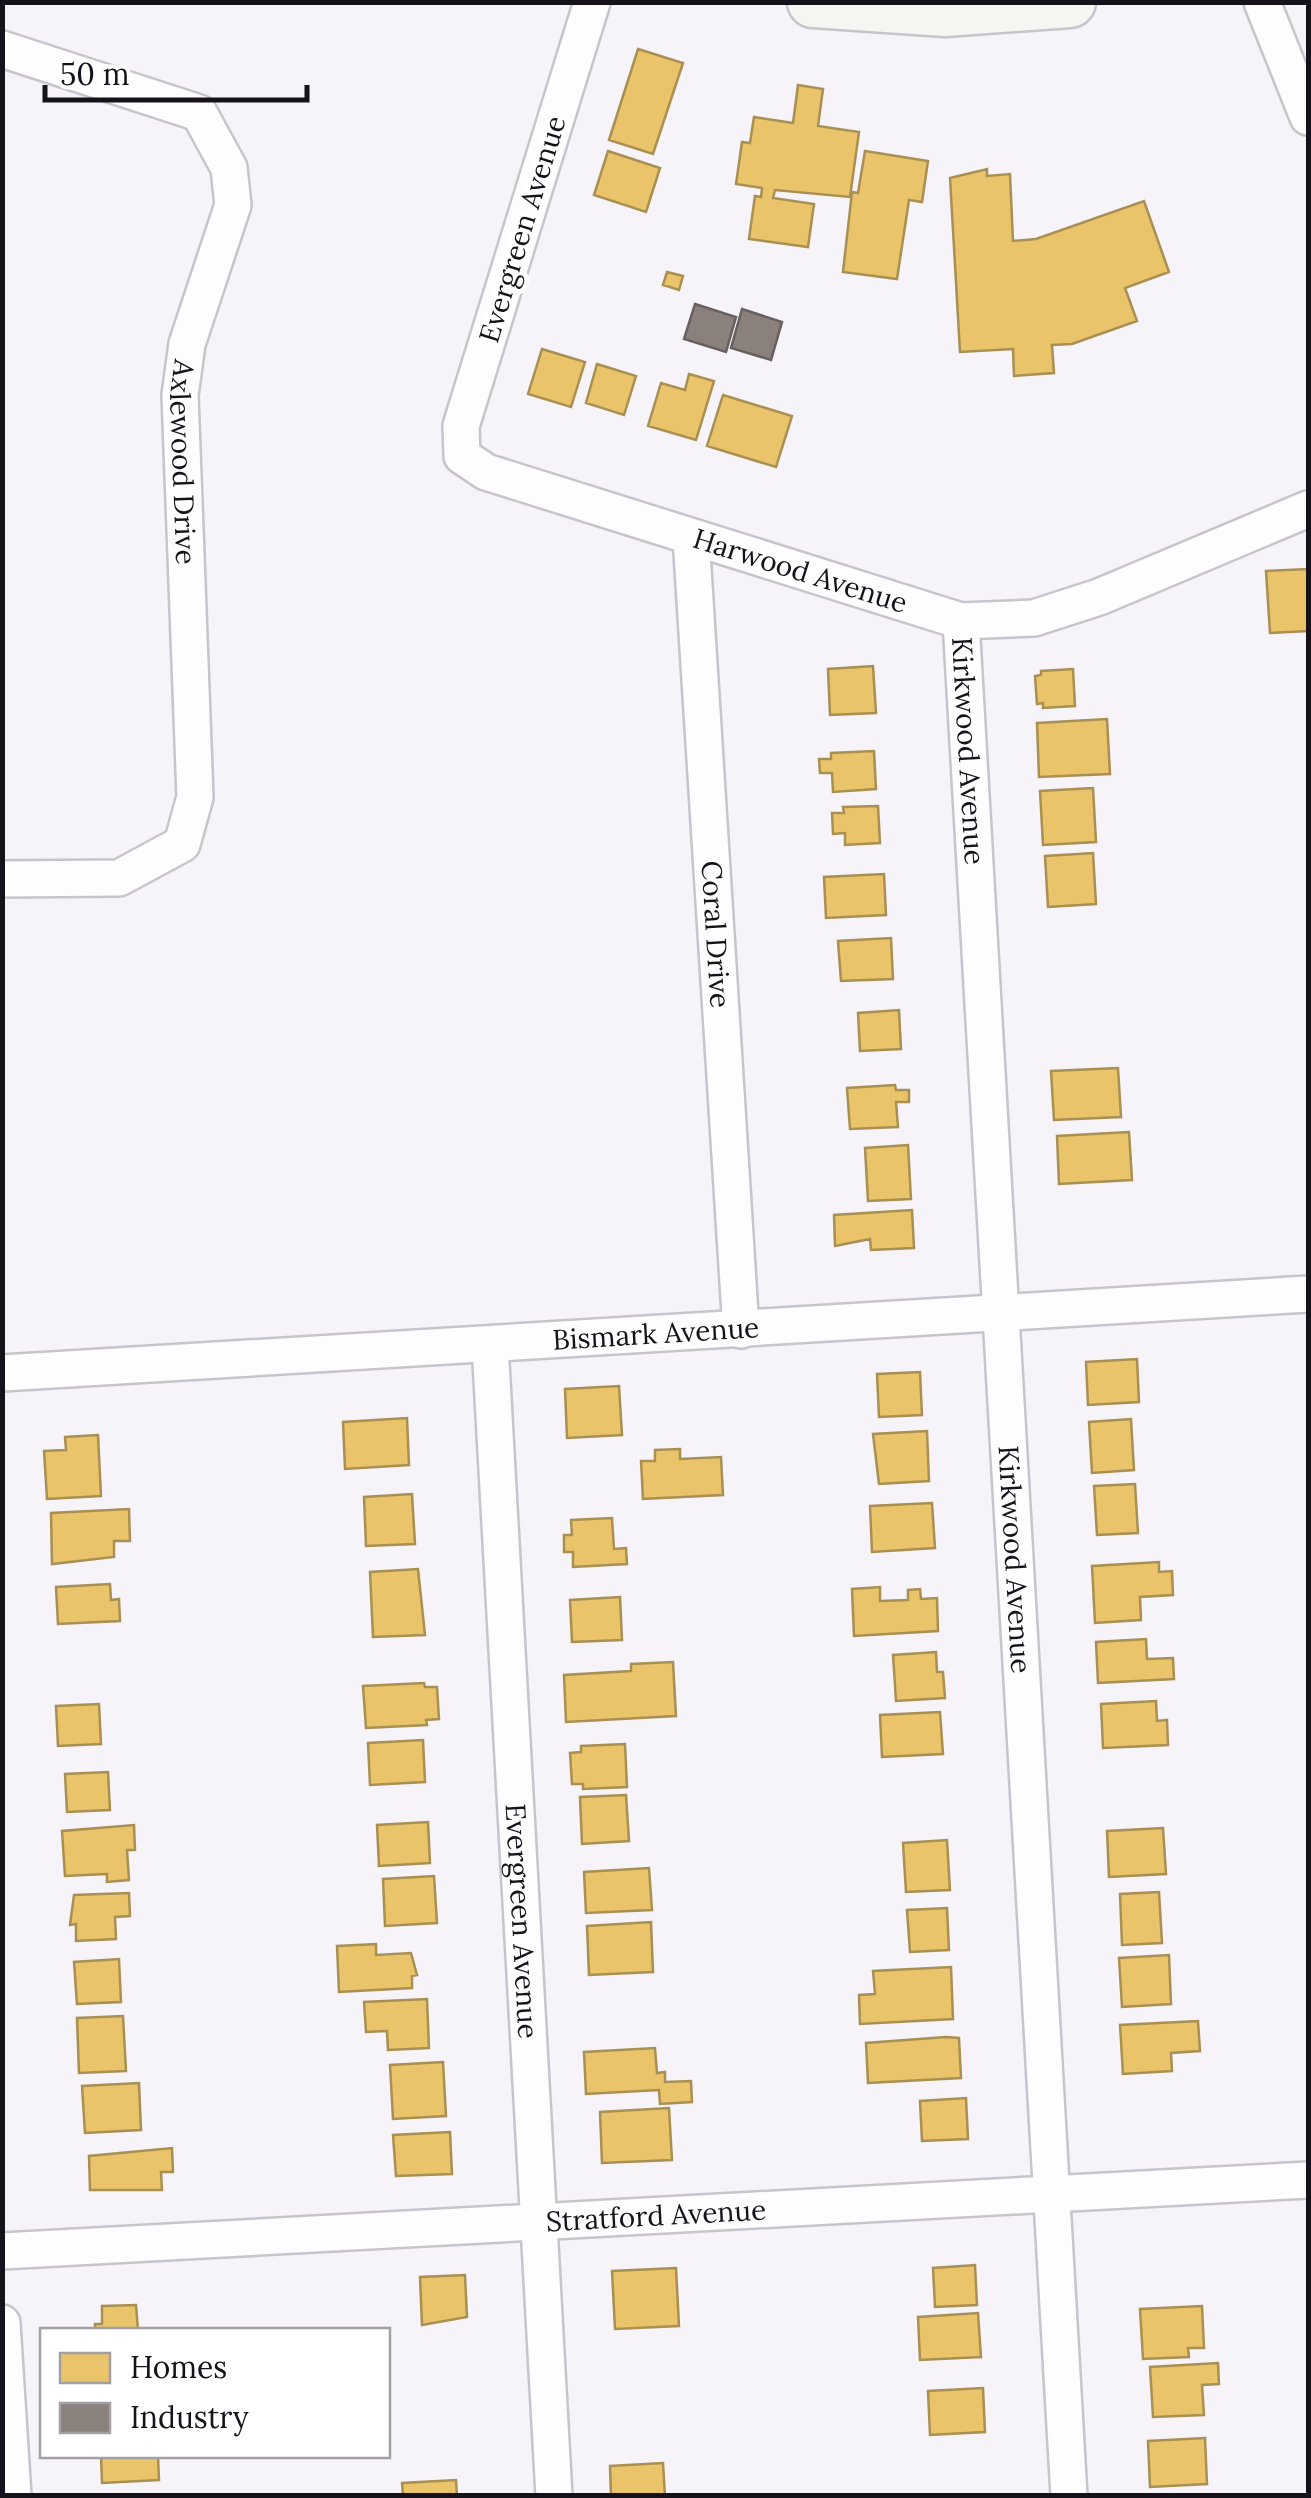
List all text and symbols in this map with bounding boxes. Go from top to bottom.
scale bar [45,40,308,102]
text: 50 m [60,55,130,93]
street label: Evergreen Avenue [470,111,574,347]
street label: Axlewood Drive [162,357,204,565]
street label: Harwood Avenue [689,520,912,621]
street label: Kirkwood Avenue [944,636,993,866]
street label: Coral Drive [693,860,739,1009]
street label: Bismark Avenue [551,1309,760,1358]
street label: Kirkwood Avenue [991,1445,1040,1674]
street label: Evergreen Avenue [498,1803,547,2040]
street label: Stratford Avenue [545,2191,767,2239]
legend [40,2328,390,2458]
text: Homes [130,2348,227,2386]
text: Industry [130,2398,249,2437]

